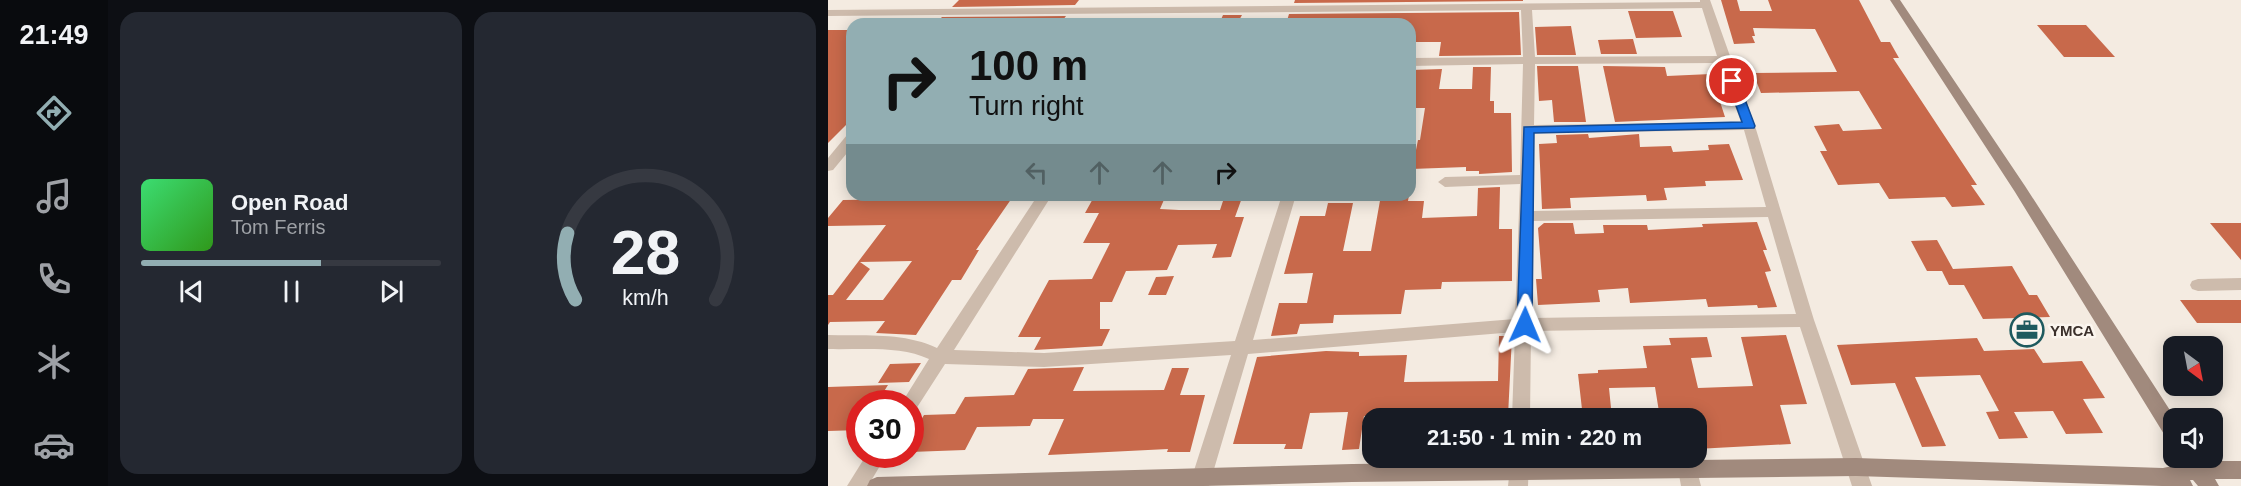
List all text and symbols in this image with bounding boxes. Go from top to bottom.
text: 21:49 [19,20,89,50]
icon: right [870,42,948,120]
text: 100 m [969,42,1088,89]
pin [1706,55,1757,106]
icon: arrive [1715,64,1748,97]
text: Turn right [969,91,1084,121]
icon: directions [33,92,75,134]
icon: left [1020,156,1053,189]
icon: ahead [1083,156,1116,189]
icon: ahead [1146,156,1179,189]
icon: right [1209,156,1242,189]
icon: music [33,175,75,217]
text: Open Road [231,190,348,215]
text: Tom Ferris [231,216,325,238]
text: 28 [610,218,680,287]
icon: phone [33,258,75,300]
icon: previous [175,275,208,308]
icon: pause [275,275,308,308]
icon: next [375,275,408,308]
text: km/h [622,286,668,310]
position arrow [1493,293,1557,357]
office icon: YMCA [2009,312,2045,348]
place label: YMCA [2050,322,2094,339]
north arrow [2163,336,2223,396]
map controls [2163,336,2223,468]
icon: climate [33,341,75,383]
speed limit sign: 30 [846,390,924,468]
button: sound [2163,408,2223,468]
icon: car [33,424,75,466]
text: 21:50 · 1 min · 220 m [1427,425,1642,450]

